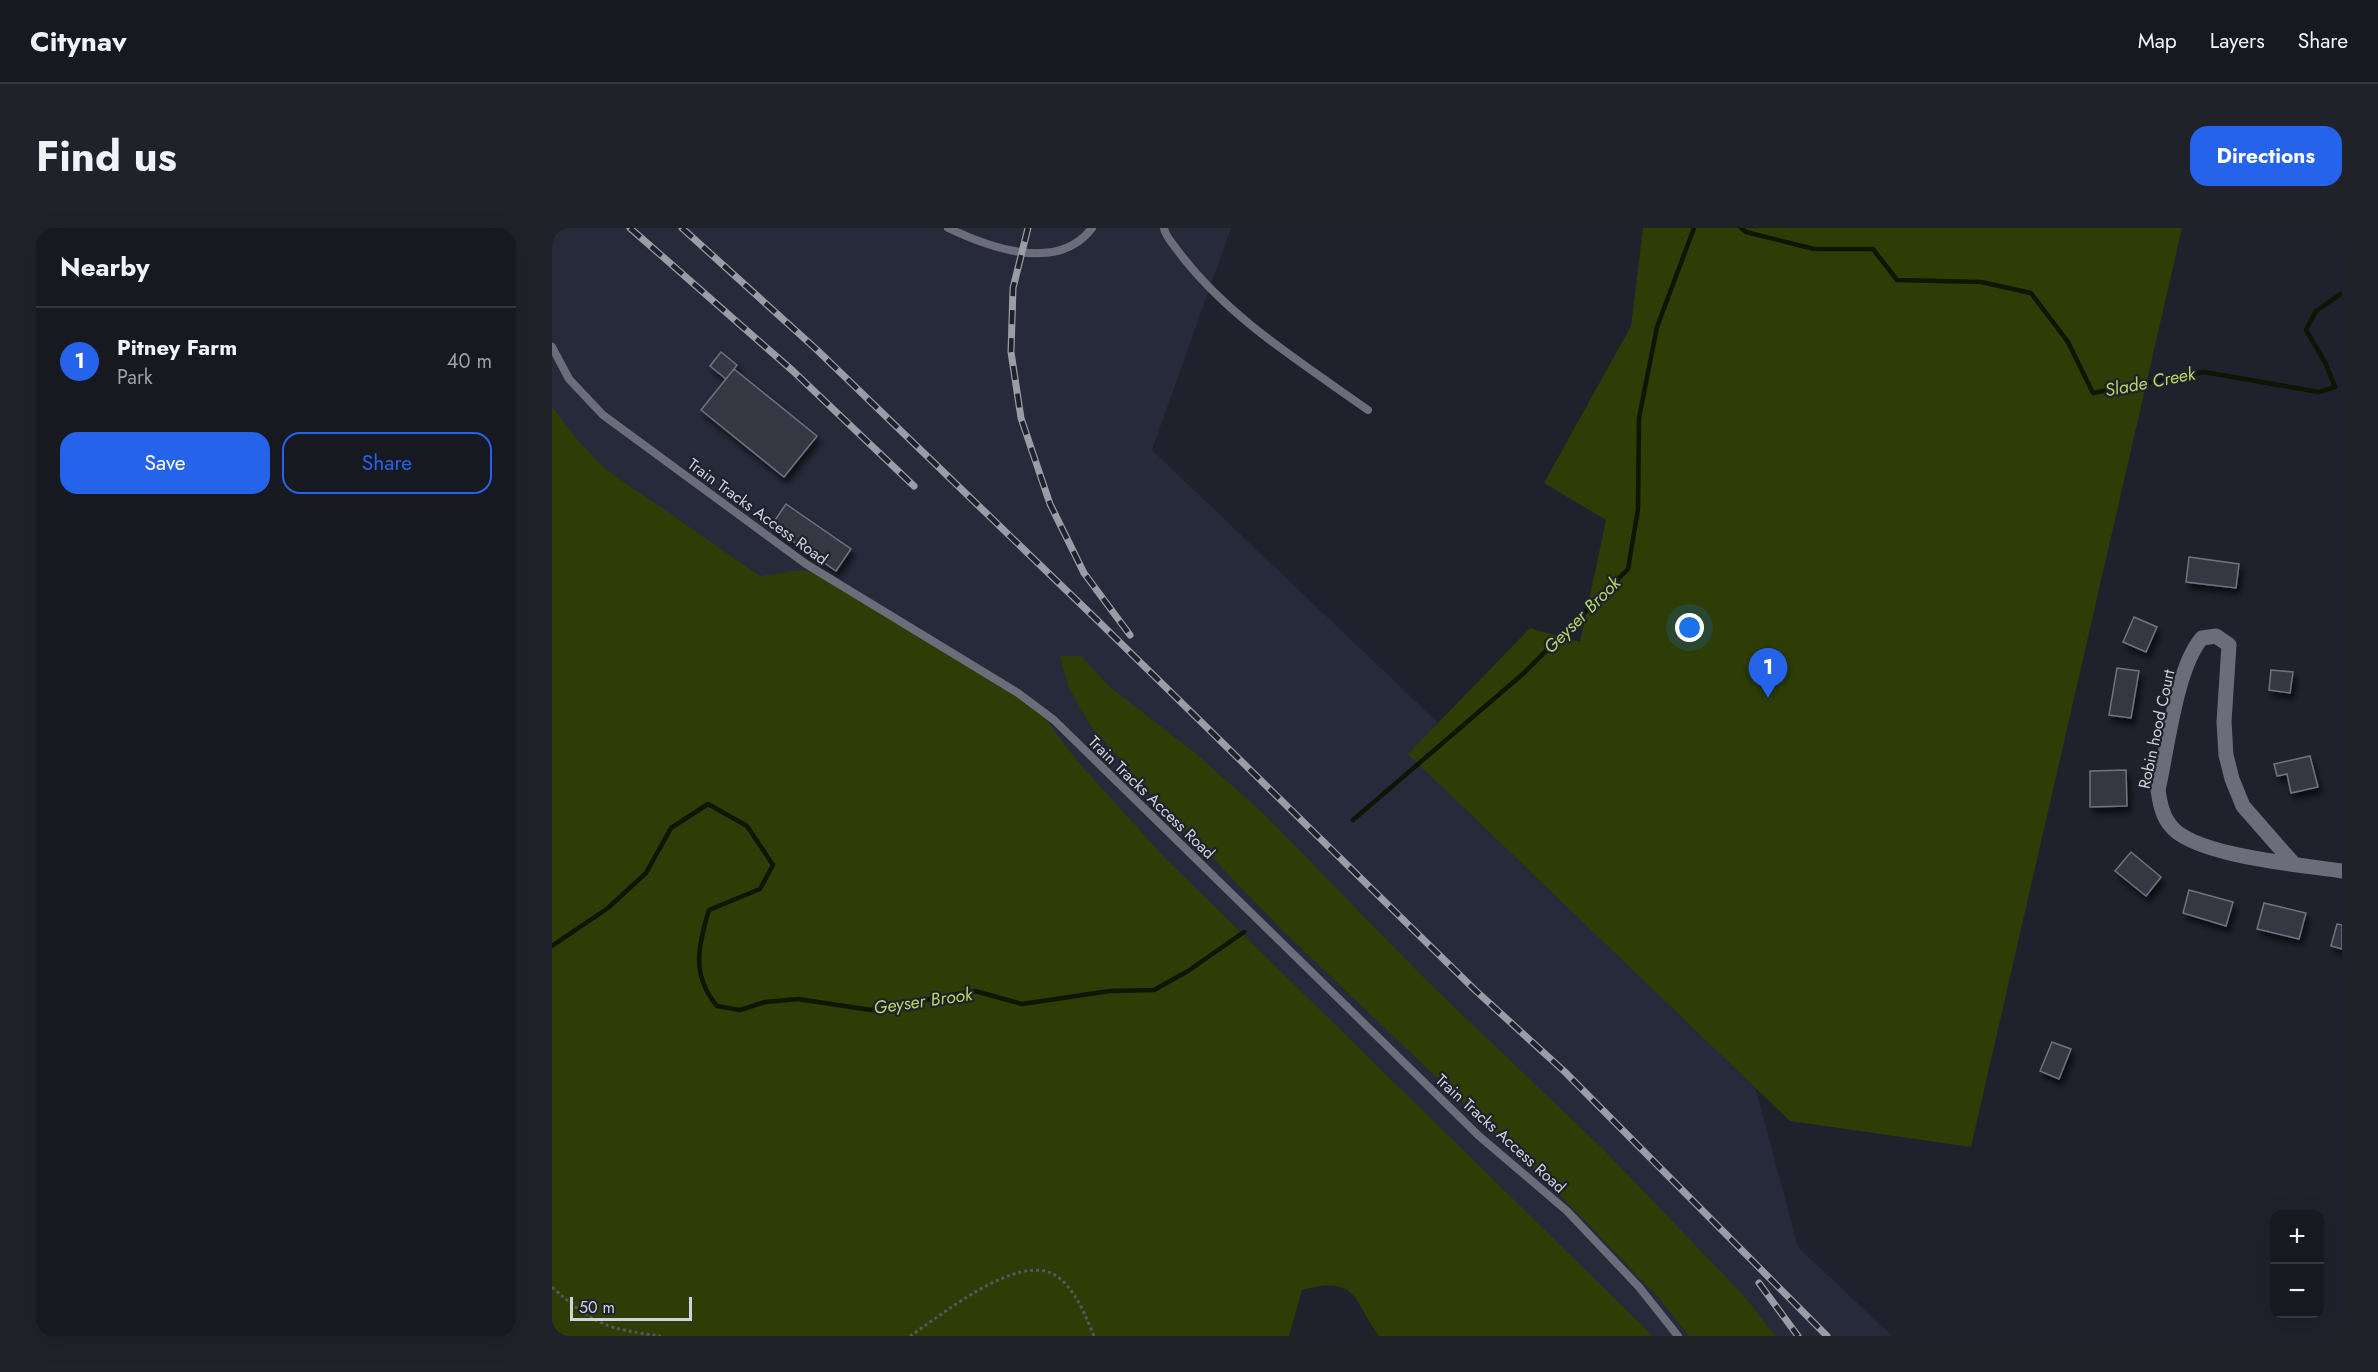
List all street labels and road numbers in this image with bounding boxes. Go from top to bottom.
street label: Train Tracks Access Road [683,453,833,570]
street label: Robin hood Court [2133,667,2180,791]
street label: Train Tracks Access Road [1083,731,1220,864]
street label: Train Tracks Access Road [1430,1069,1571,1198]

